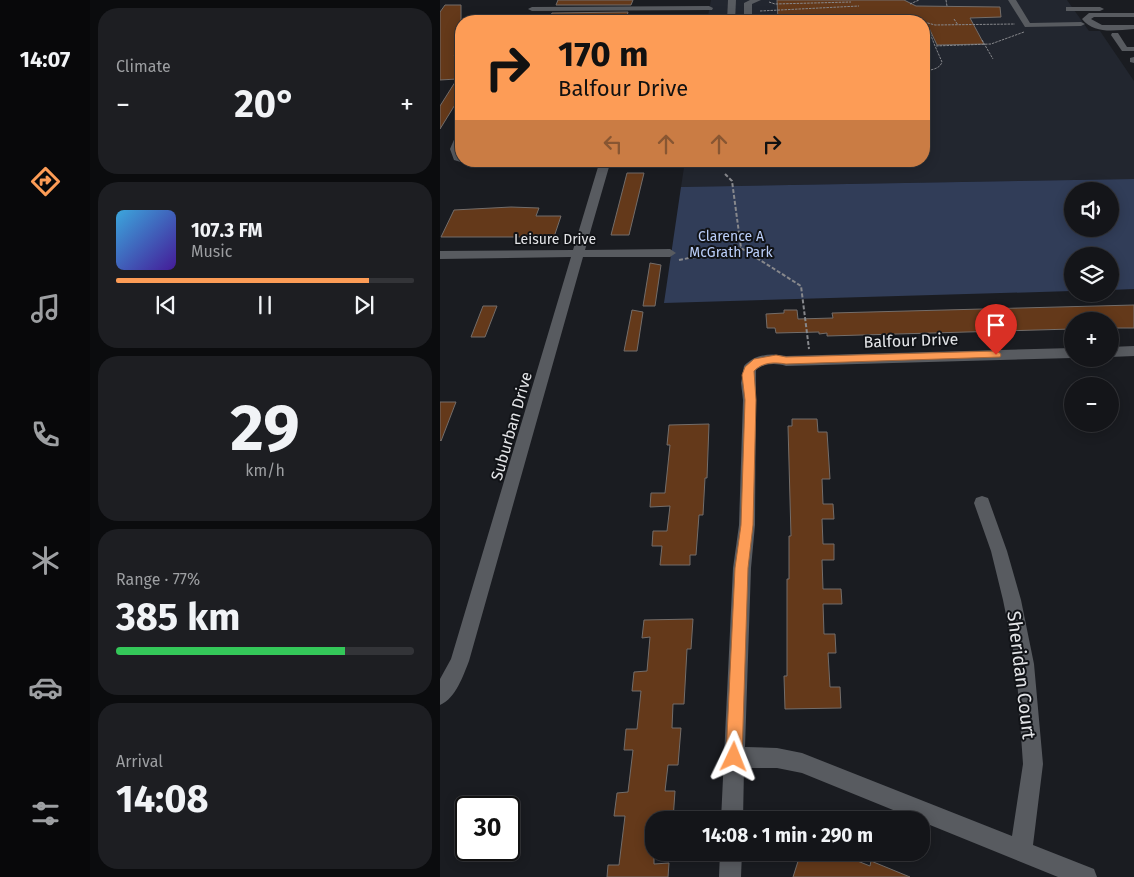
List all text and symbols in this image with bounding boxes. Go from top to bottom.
text: 170 m [558,33,649,75]
icon: right [475,35,540,100]
text: 14:07 [20,46,70,73]
text: Climate [116,57,171,76]
text: Balfour Drive [558,75,688,102]
text: 20° [234,81,296,127]
text: − [116,88,130,121]
text: + [400,88,414,121]
icon: left [599,130,627,158]
icon: ahead [652,130,680,158]
icon: ahead [705,130,733,158]
icon: right [758,130,786,158]
icon: directions [28,164,63,199]
map controls [1064,182,1119,432]
button: sound [1064,182,1119,237]
text: 107.3 FM [191,219,262,242]
park label: Clarence A McGrath Park [689,228,774,261]
street label: Leisure Drive [514,231,596,248]
text: Music [191,242,232,261]
button: layers [1064,247,1119,302]
icon: music [28,291,63,326]
icon: previous [152,291,180,319]
icon: pause [251,291,279,319]
icon: next [350,291,378,319]
pin [975,304,1017,355]
icon: arrive [982,311,1010,339]
button: + [1064,312,1119,367]
street label: Balfour Drive [863,329,959,352]
street label: Suburban Drive [487,370,536,483]
button: − [1064,377,1119,432]
text: 29 [230,389,300,467]
icon: phone [28,417,63,452]
text: km/h [245,461,285,480]
icon: climate [28,543,63,578]
text: Range · 77% [116,570,200,589]
text: 385 km [116,594,240,640]
street label: Sheridan Court [1002,610,1041,741]
icon: car [28,670,63,705]
position arrow [707,730,759,782]
text: Arrival [116,752,163,771]
text: 14:08 [116,776,209,822]
icon: filters [28,796,63,831]
speed limit sign: 30 [455,796,520,861]
text: 14:08 · 1 min · 290 m [702,824,873,847]

